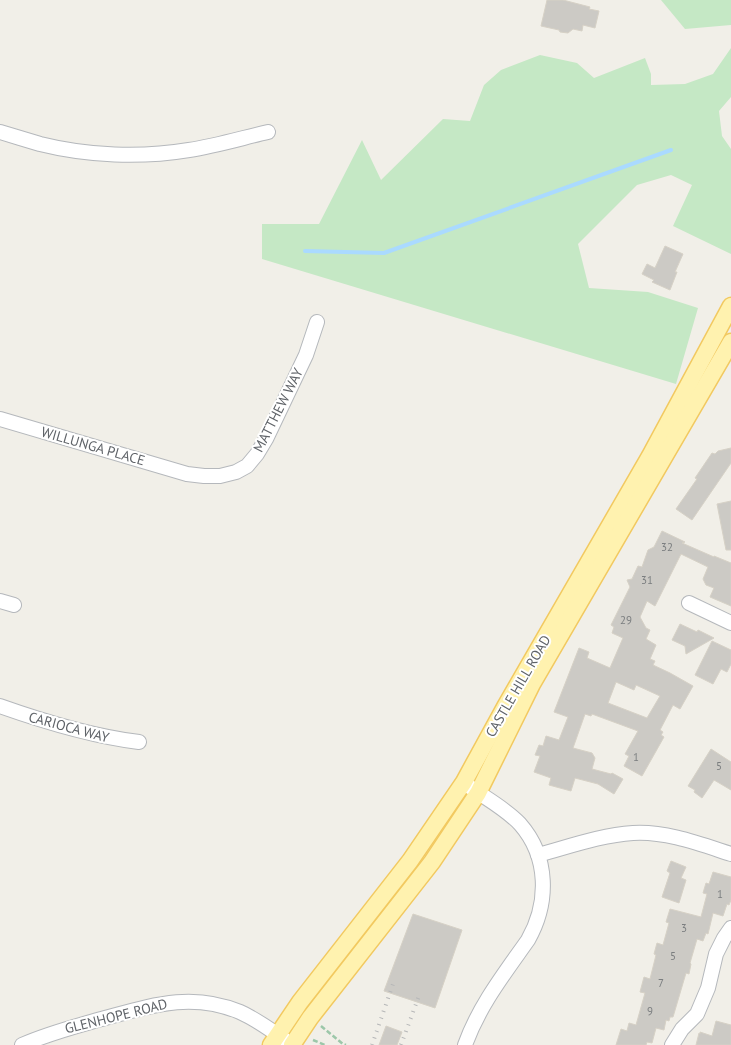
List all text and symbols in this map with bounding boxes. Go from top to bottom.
street label: MATTHEW WAY [249,365,307,455]
street label: WILLUNGA PLACE [39,423,147,469]
house number: 32 [661,540,673,554]
house number: 31 [641,573,653,587]
house number: 29 [620,613,632,627]
street label: CASTLE HILL ROAD [481,632,555,740]
street label: CARIOCA WAY [27,708,111,746]
house number: 1 [633,750,639,764]
house number: 5 [716,759,722,773]
house number: 1 [717,887,723,901]
house number: 3 [681,921,687,935]
house number: 5 [670,949,676,963]
house number: 7 [658,976,664,990]
street label: GLENHOPE ROAD [63,995,169,1037]
house number: 9 [647,1004,653,1018]

